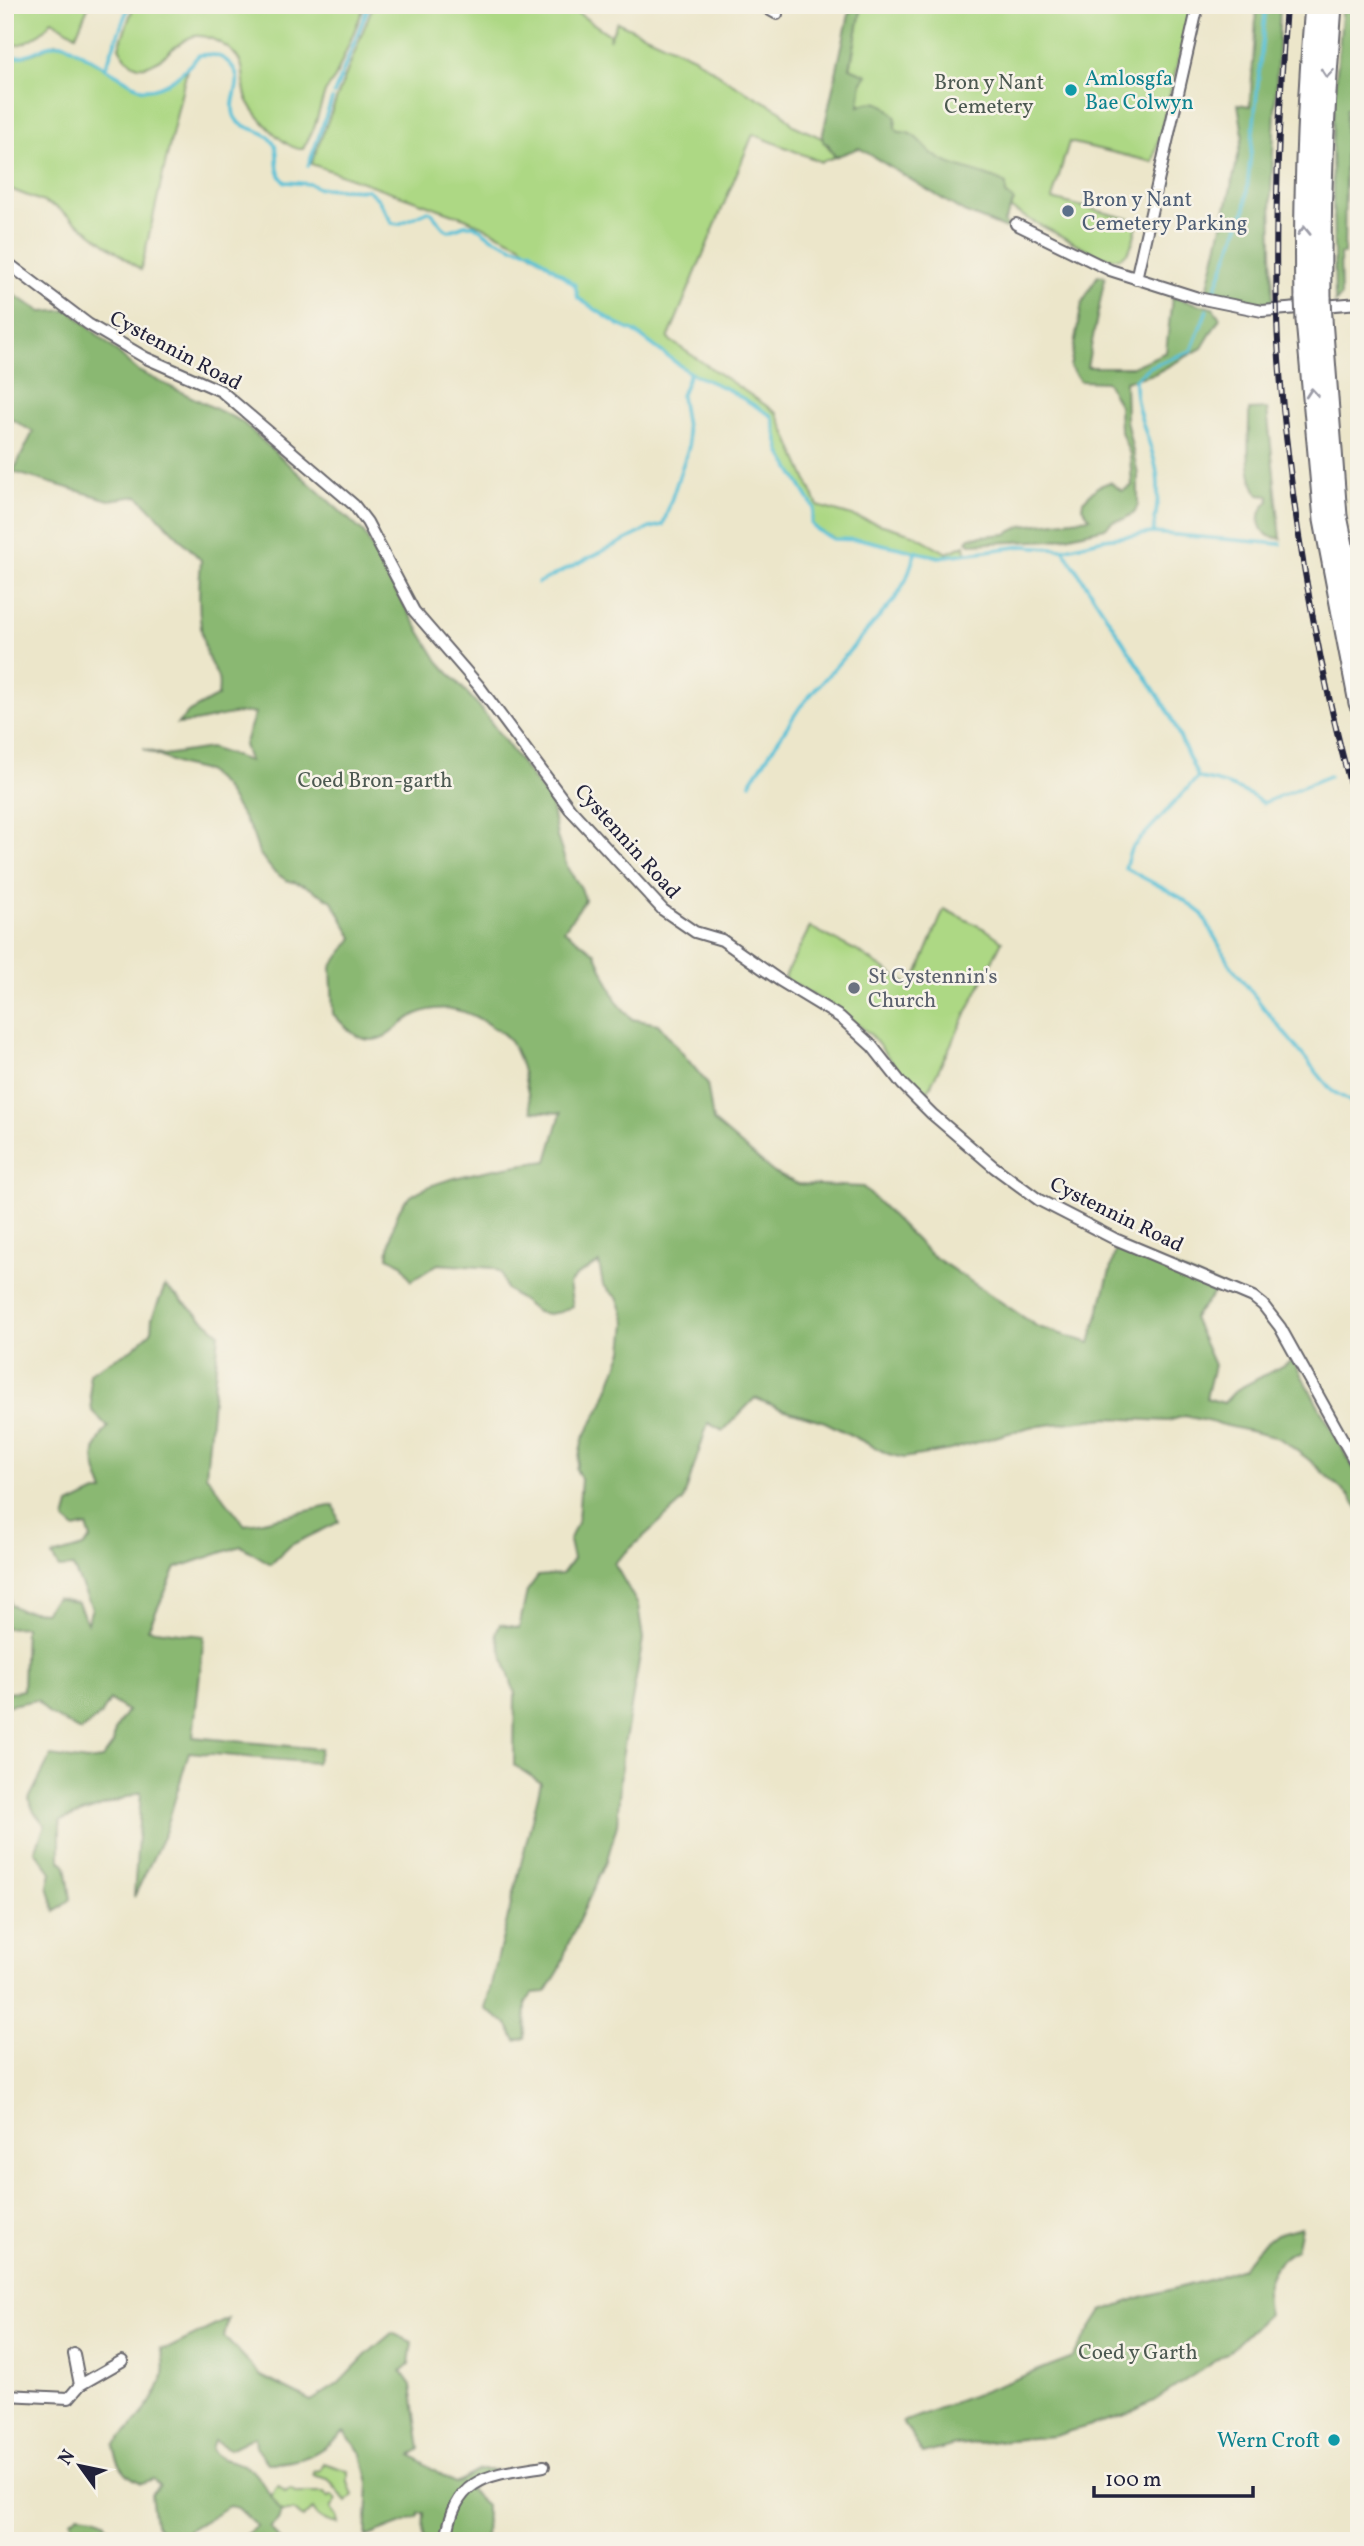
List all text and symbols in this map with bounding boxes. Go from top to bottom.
place label: Amlosgfa Bae Colwyn [1085,65,1194,118]
one-way arrow [1320,68,1335,79]
park label: Bron y Nant Cemetery [934,69,1044,122]
marker: Amlosgfa Bae Colwyn [1063,82,1079,98]
place label: Bron y Nant Cemetery Parking [1082,186,1248,239]
marker: Bron y Nant Cemetery Parking [1060,203,1076,219]
one-way arrow [1296,225,1312,235]
street label: Cystennin Road [104,304,247,398]
one-way arrow [1305,388,1320,399]
park label: Coed Bron-garth [297,767,453,796]
street label: Cystennin Road [567,778,686,906]
place label: St Cystennin's Church [868,963,998,1016]
marker: St Cystennin's Church [846,980,862,996]
street label: Cystennin Road [1044,1170,1188,1260]
park label: Coed y Garth [1078,2339,1198,2368]
place label: Wern Croft [1217,2427,1320,2456]
north arrow [46,2430,116,2500]
marker: Wern Croft [1326,2432,1342,2448]
text: N [53,2445,82,2471]
scale bar [1094,2455,1254,2499]
text: 100 m [1105,2466,1162,2495]

